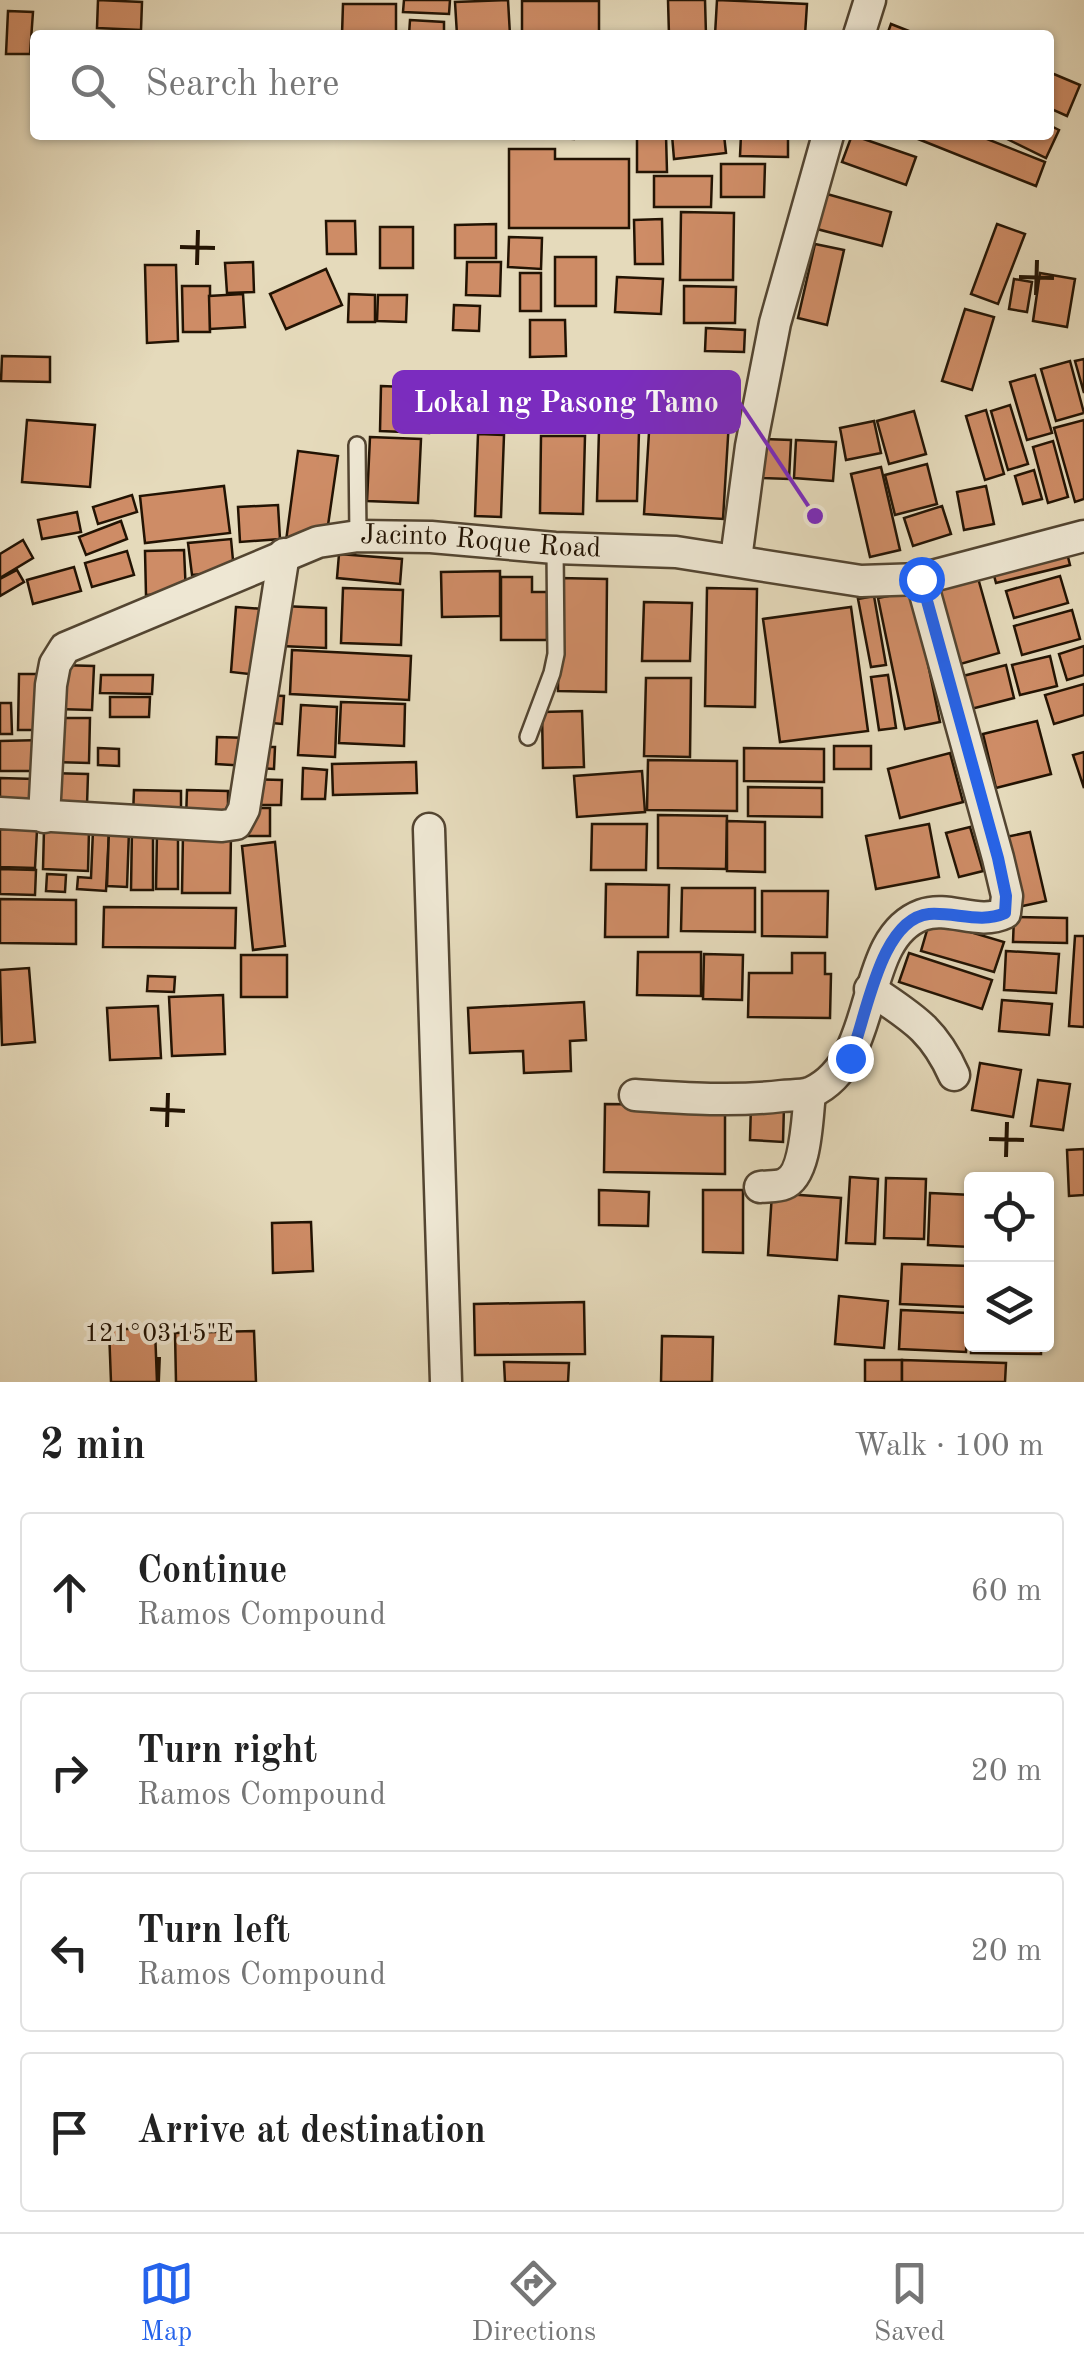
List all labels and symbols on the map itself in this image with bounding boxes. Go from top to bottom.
callout: Lokal ng Pasong Tamo [394,372,739,432]
text: Lokal ng Pasong Tamo [413,389,719,419]
street label: Jacinto Roque Road [360,522,602,564]
route start [899,557,945,603]
route end [828,1036,874,1082]
text: 121°03'15"E [84,1322,234,1347]

